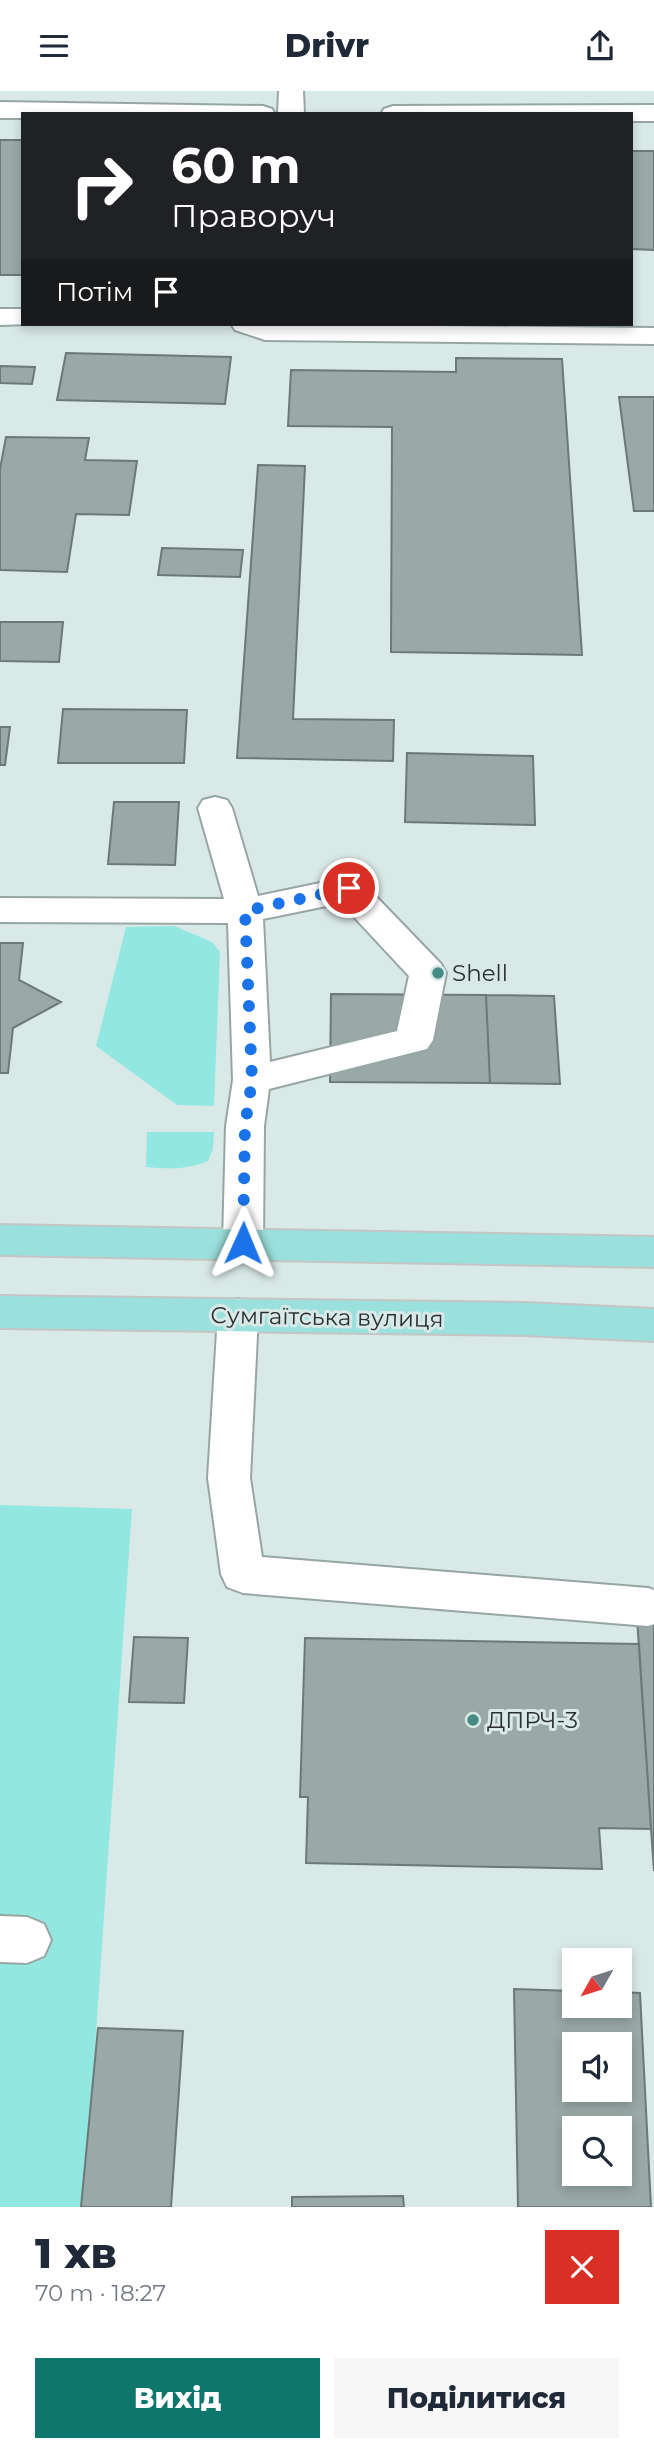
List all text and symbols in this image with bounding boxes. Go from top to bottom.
text: Drivr [285,26,369,65]
icon: menu [35,27,73,65]
icon: share [581,27,619,65]
text: 60 m [171,136,301,195]
icon: right [56,140,147,231]
text: Праворуч [171,196,336,235]
icon: arrive [147,273,185,311]
text: Потім [56,276,133,308]
pin [319,858,379,918]
icon: arrive [330,869,368,907]
place label: Shell [452,959,508,987]
marker: Shell [430,965,446,981]
position arrow [206,1206,280,1280]
street label: Сумгаїтська вулиця [210,1301,444,1333]
place label: ДПРЧ-3 [487,1706,578,1734]
marker: ДПРЧ-3 [465,1712,481,1728]
north arrow [562,1948,632,2018]
map controls [562,1948,632,2186]
button: sound [562,2032,632,2102]
button: search [562,2116,632,2186]
text: 1 хв [35,2227,117,2279]
button: close [545,2230,619,2304]
text: 70 m · 18:27 [35,2279,166,2307]
button: Вихід [35,2358,320,2438]
button: Поділитися [334,2358,619,2438]

